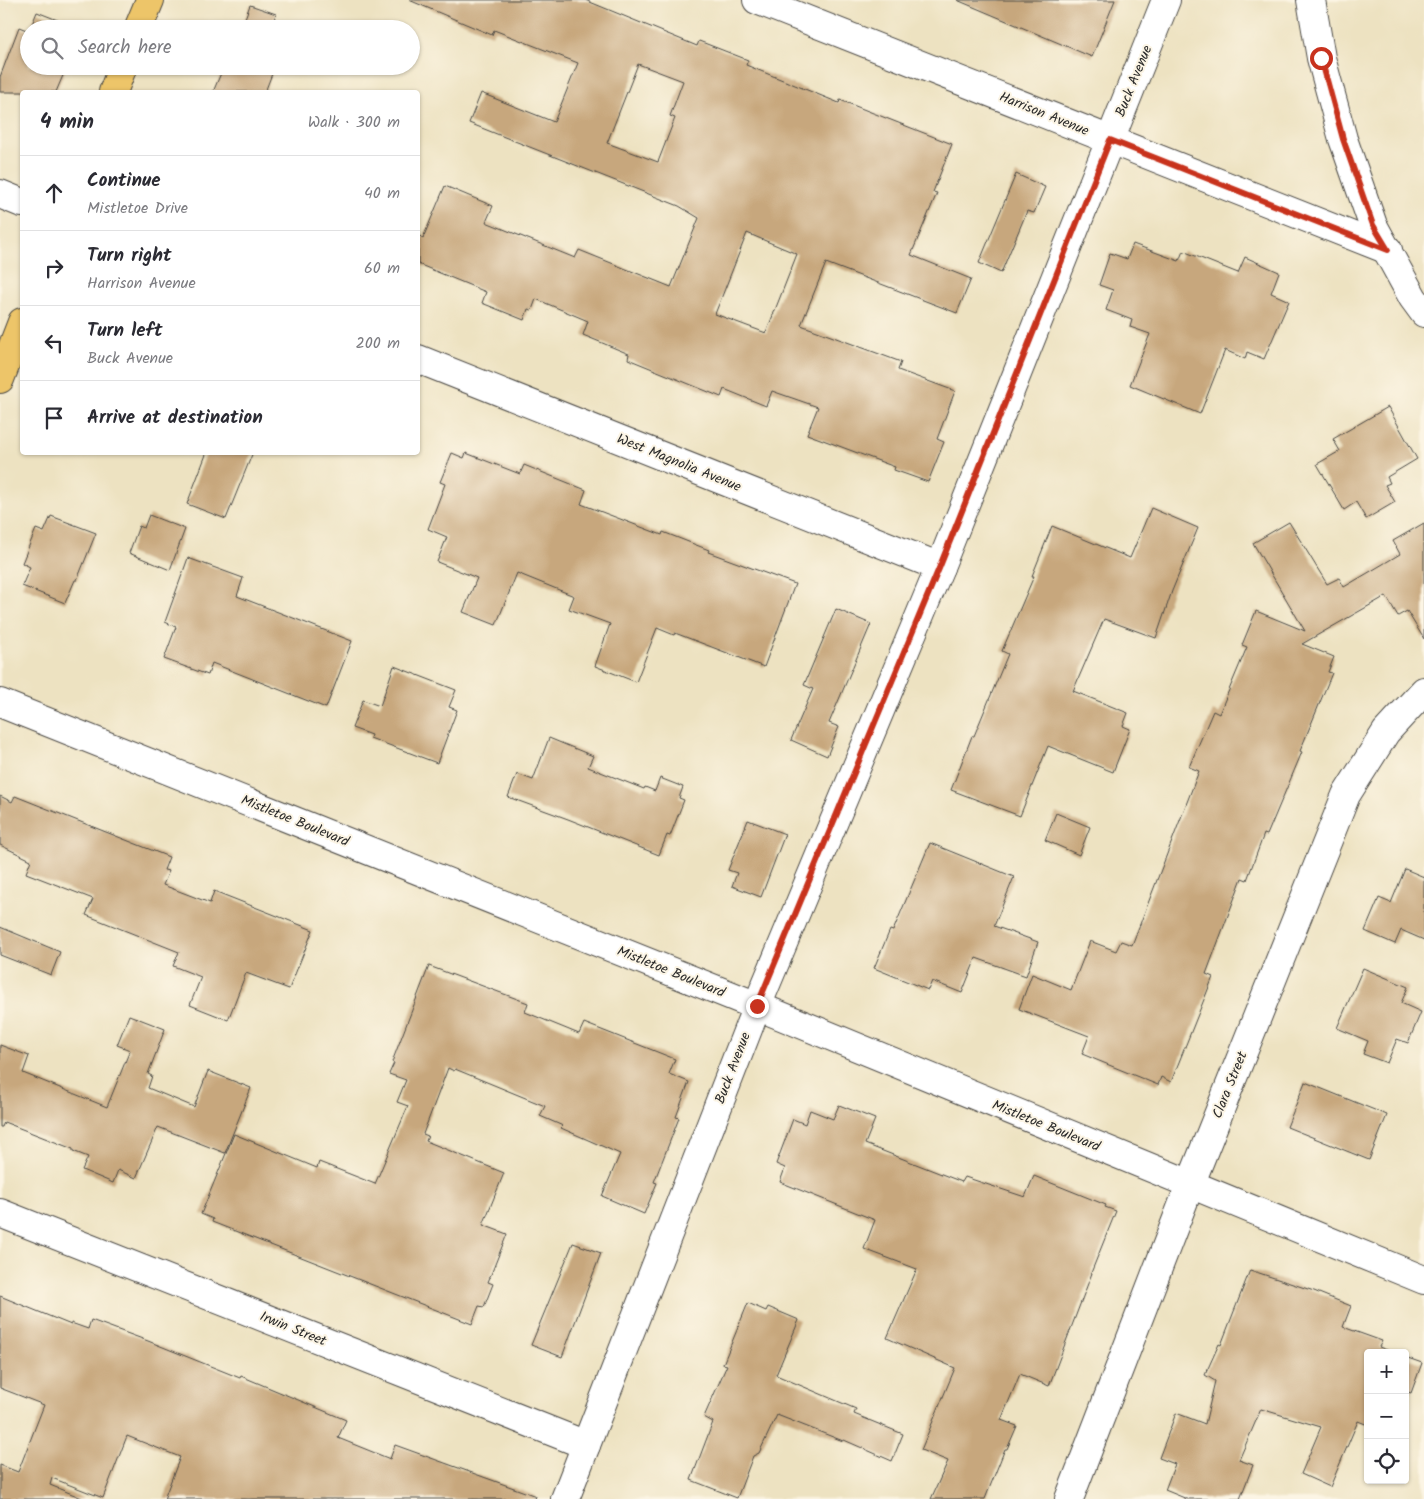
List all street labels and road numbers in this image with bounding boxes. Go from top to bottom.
street label: Buck Avenue [1110,41,1159,120]
street label: Harrison Avenue [996,86,1093,142]
street label: West Magnolia Avenue [613,428,745,498]
street label: Mistletoe Boulevard [238,789,353,853]
street label: Mistletoe Boulevard [614,940,729,1004]
street label: Buck Avenue [709,1028,757,1107]
street label: Clara Street [1207,1048,1254,1122]
street label: Mistletoe Boulevard [989,1094,1104,1158]
street label: Irwin Street [256,1306,330,1353]

